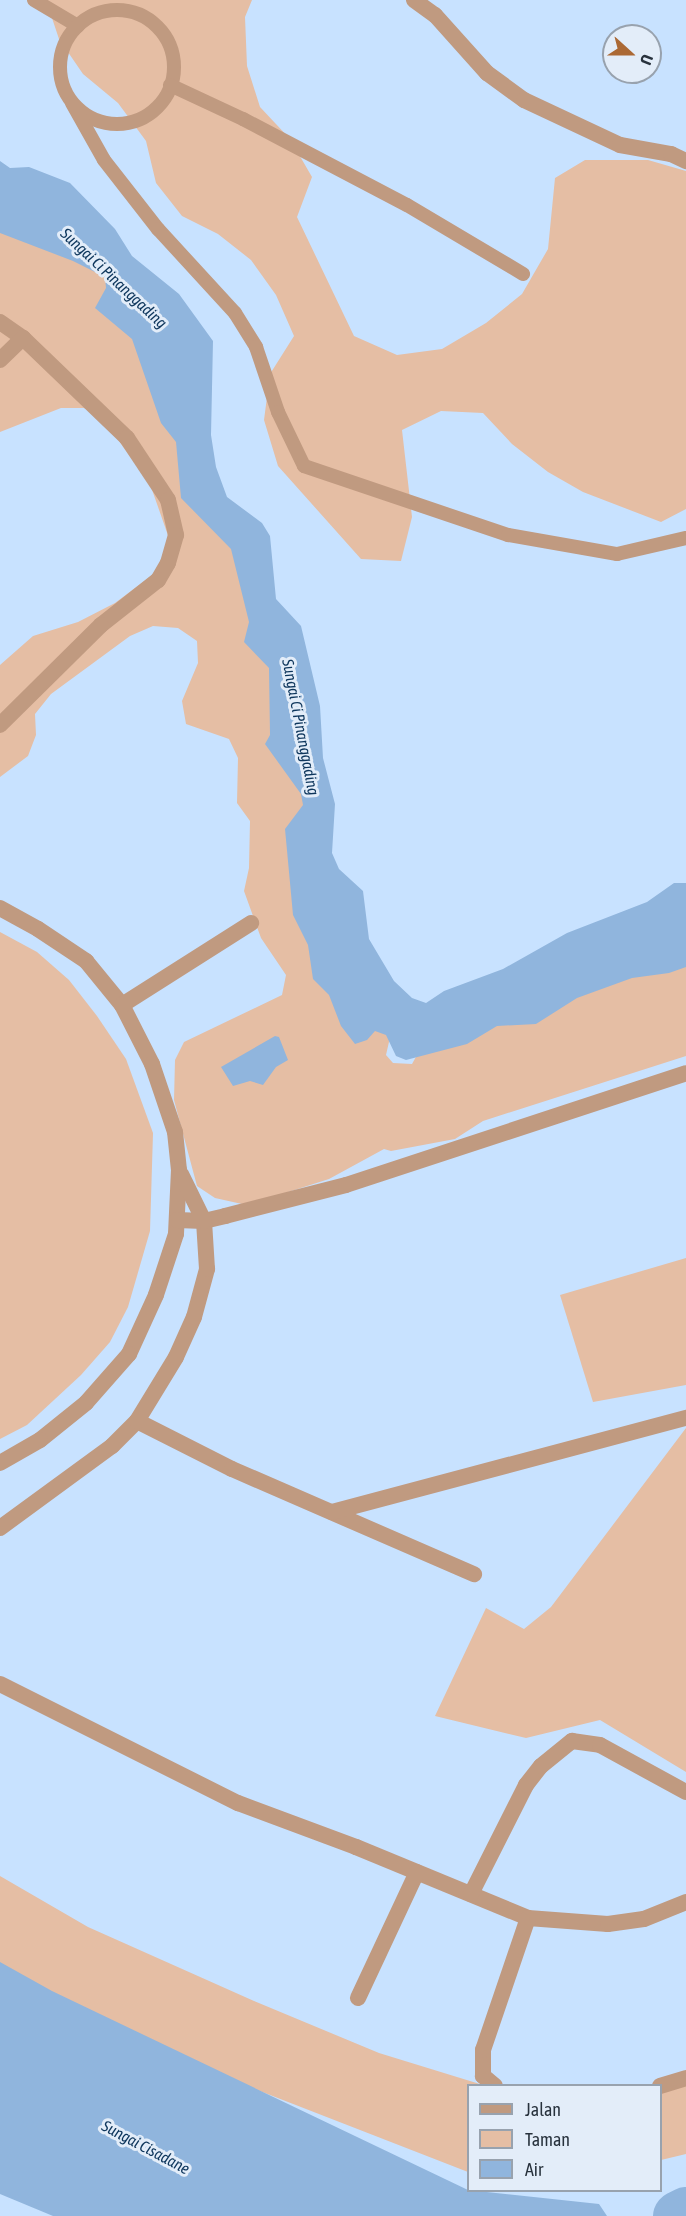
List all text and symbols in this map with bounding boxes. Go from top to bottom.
north arrow [602,24,662,84]
text: U [637,52,657,67]
water label: Sungai Ci Pinanggading [57,224,171,332]
water label: Sungai Ci Pinanggading [278,657,324,797]
legend [467,2084,662,2192]
text: Jalan [525,2099,561,2120]
water label: Sungai Cisadane [99,2116,193,2178]
text: Taman [525,2129,570,2150]
text: Air [525,2159,543,2180]

